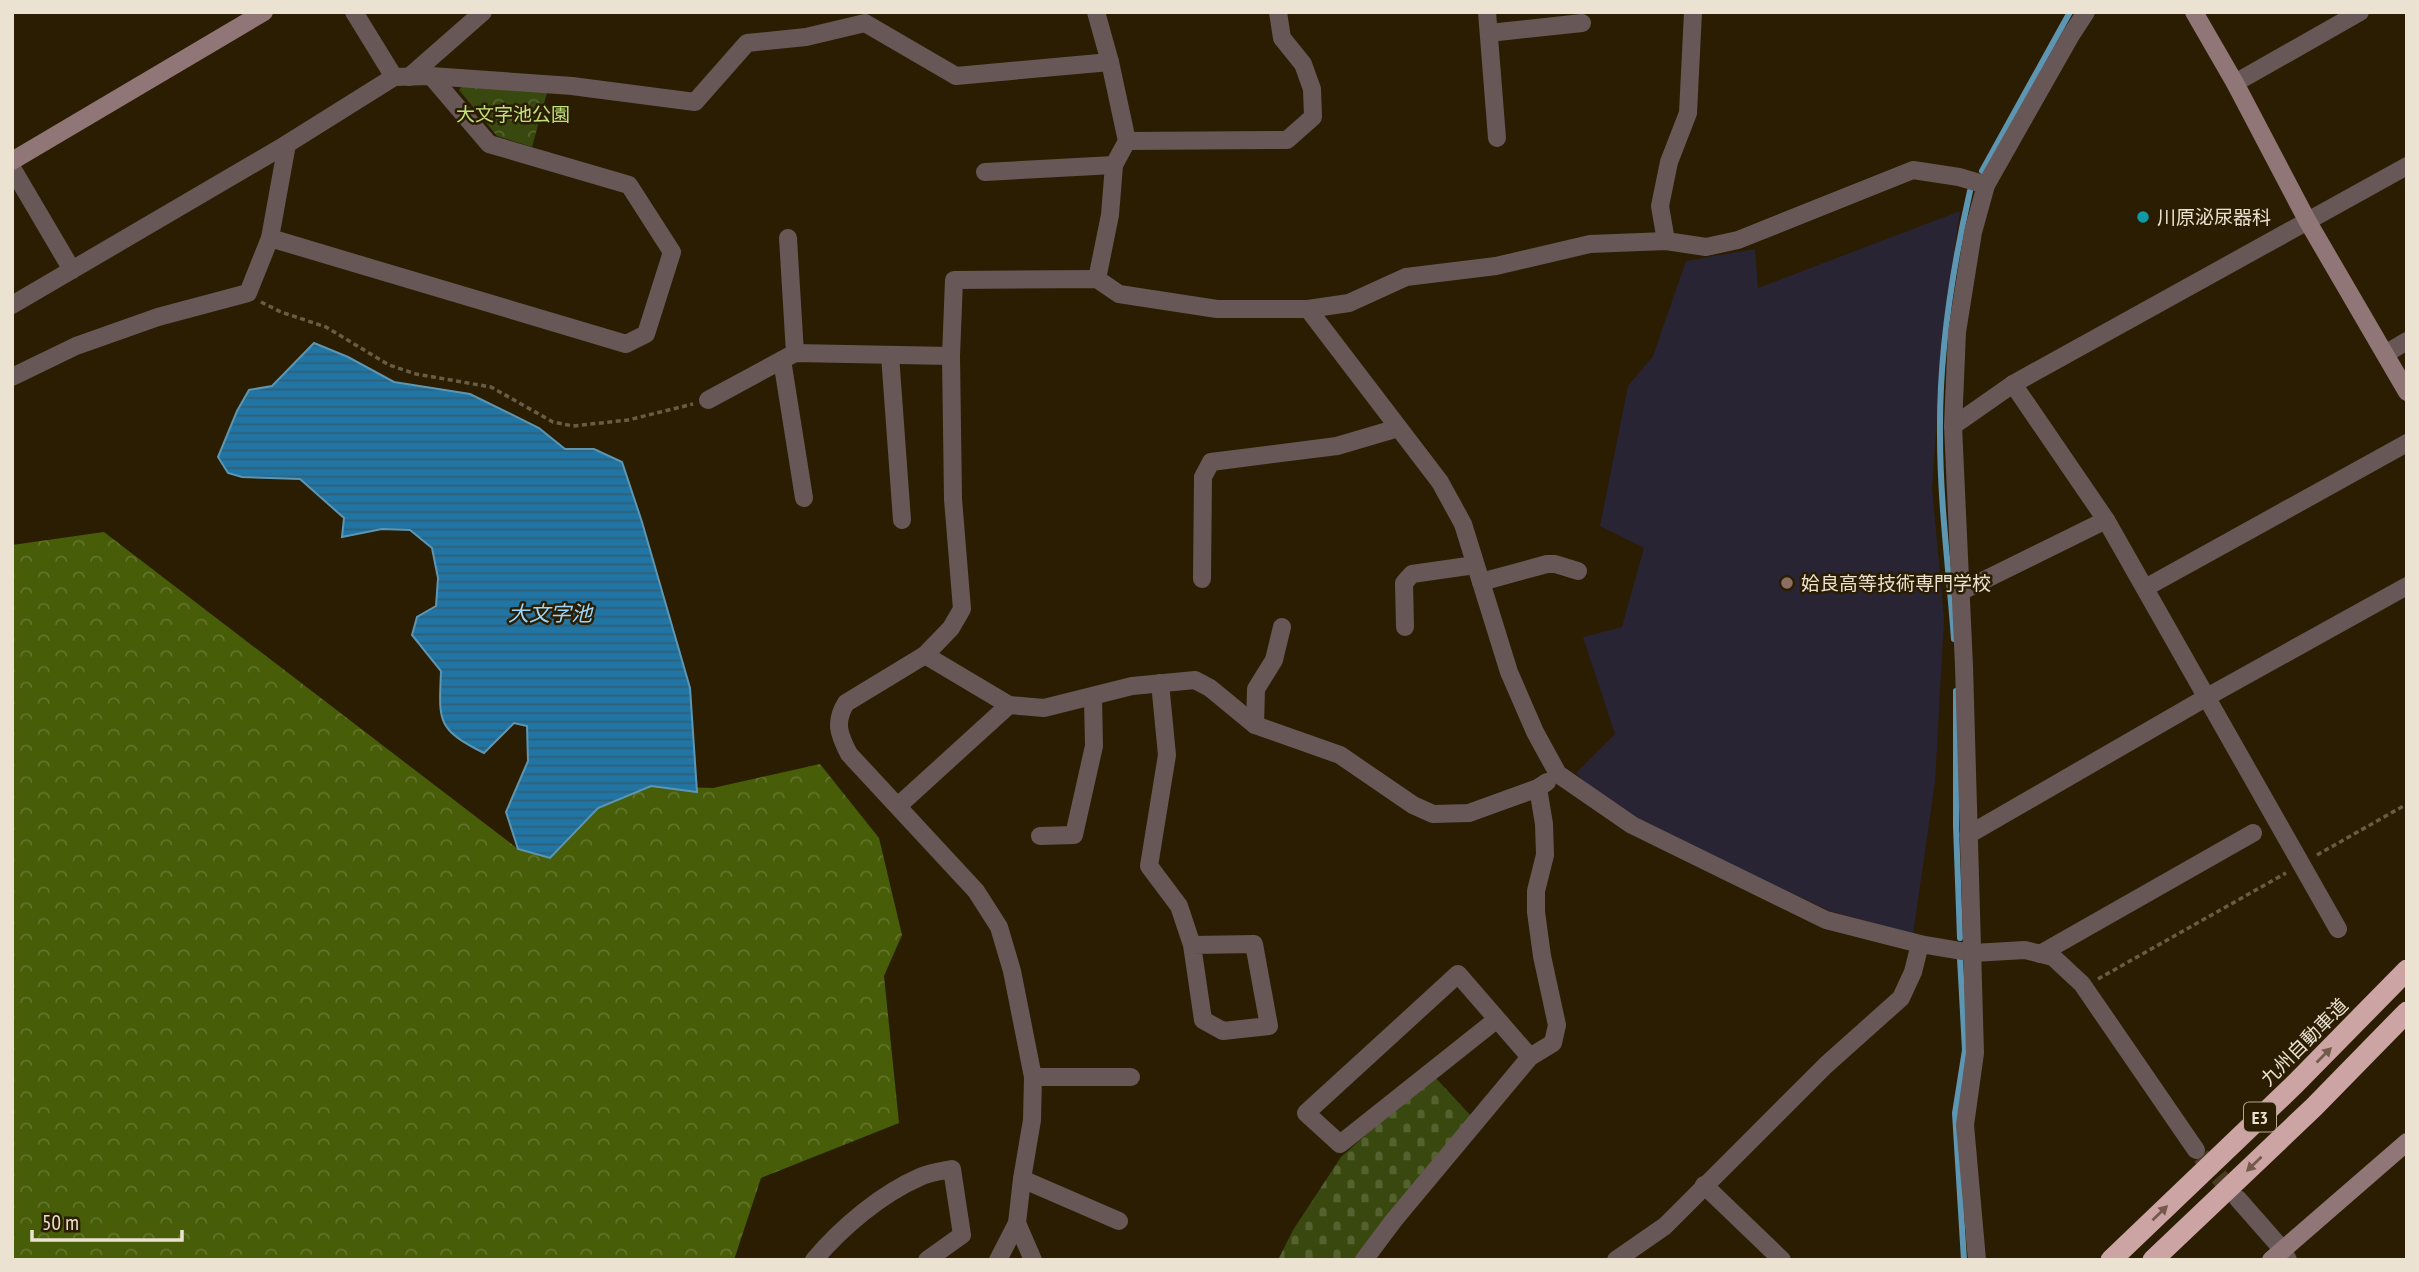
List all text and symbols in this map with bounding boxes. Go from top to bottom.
park label: 大文字池公園 [456,102,570,126]
place label: 川原泌尿器科 [2157,205,2271,229]
marker: 川原泌尿器科 [2135,209,2151,225]
place label: 姶良高等技術専門学校 [1801,571,1991,595]
marker: 姶良高等技術専門学校 [1779,575,1795,591]
water label: 大文字池 [508,600,594,627]
street label: 九州自動車道 [2255,993,2353,1091]
one-way arrow [2315,1046,2332,1063]
road number: E3 [2244,1102,2276,1132]
one-way arrow [2246,1155,2263,1171]
scale bar [32,1198,182,1242]
one-way arrow [2151,1205,2168,1221]
text: 50 m [42,1209,79,1236]

